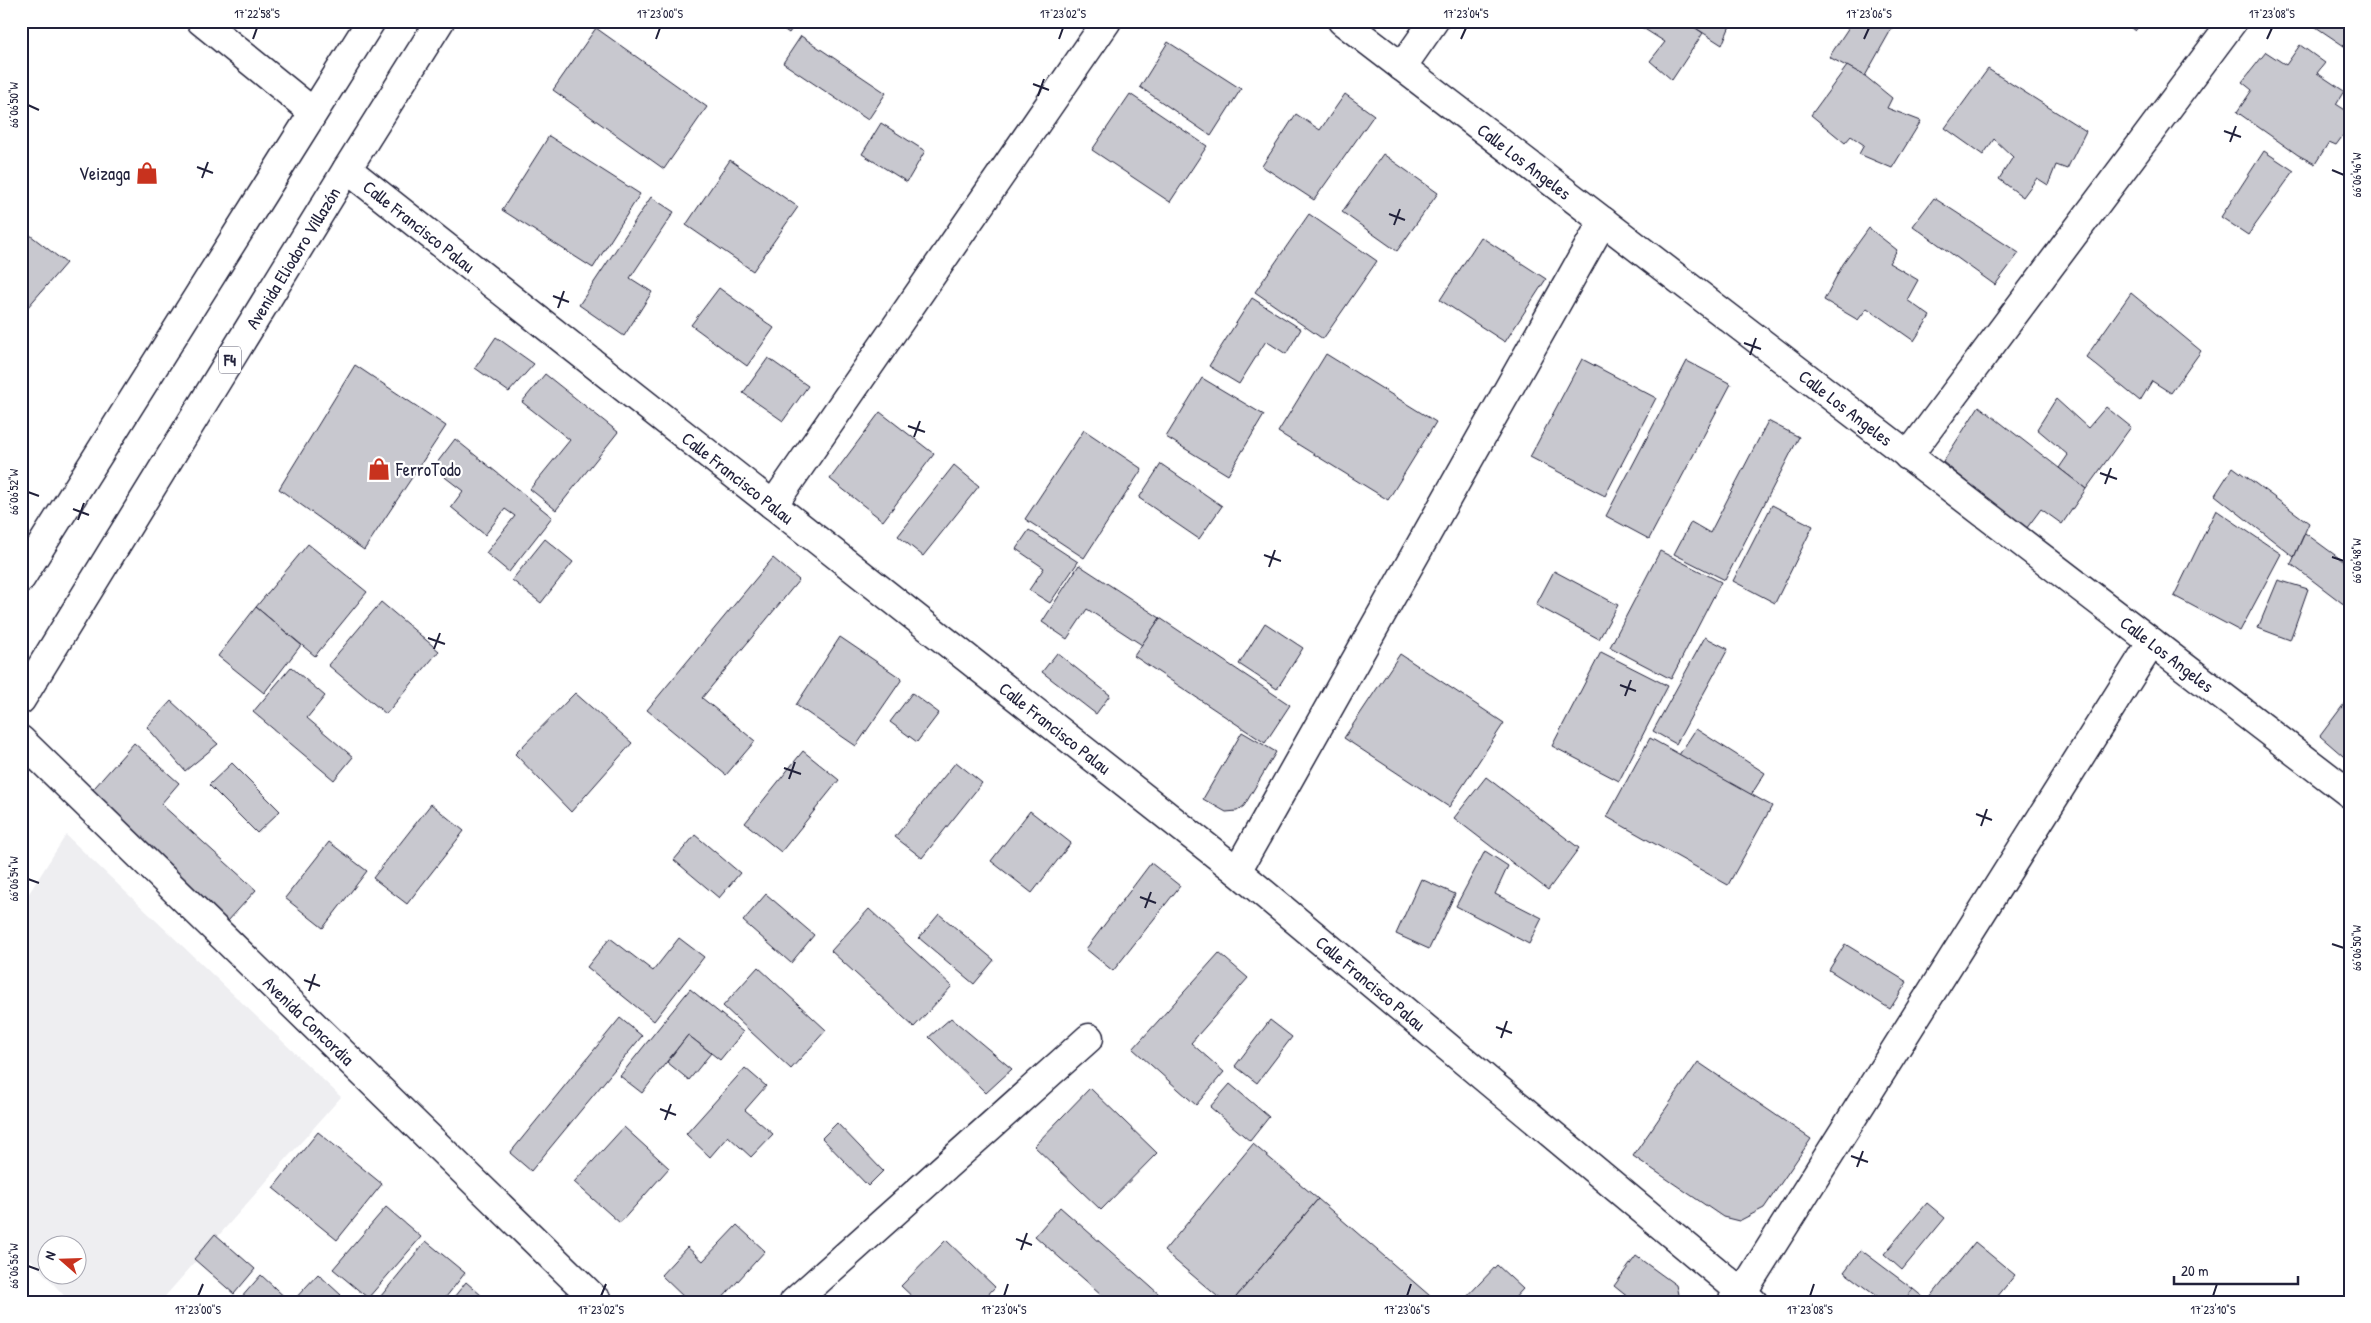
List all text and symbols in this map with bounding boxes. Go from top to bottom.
text: 17°22'58"S [234,5,280,22]
text: 17°23'00"S [637,5,683,22]
text: 17°23'02"S [1040,5,1087,22]
text: 17°23'04"S [1443,5,1489,22]
text: 17°23'06"S [1846,5,1892,22]
text: 17°23'08"S [2249,5,2295,22]
text: 66°06'50"W [5,81,22,128]
street label: Calle Los Angeles [1472,117,1577,205]
text: 66°06'46"W [2348,152,2365,197]
shop icon: Veizaga [134,160,160,186]
place label: Veizaga [79,161,130,186]
street label: Calle Francisco Palau [358,174,480,278]
street label: Avenida Eliodoro Villazón [239,182,346,333]
road number: F4 [219,346,241,374]
street label: Calle Los Angeles [1794,363,1898,451]
street label: Calle Francisco Palau [677,425,799,529]
shop icon: FerroTodo [366,456,392,482]
place label: FerroTodo [395,457,461,482]
text: 66°06'52"W [5,468,22,515]
text: 66°06'48"W [2348,538,2365,584]
street label: Calle Los Angeles [2115,610,2219,698]
street label: Calle Francisco Palau [994,676,1116,780]
text: 66°06'54"W [5,856,22,902]
text: 66°06'50"W [2348,924,2365,971]
street label: Calle Francisco Palau [1311,930,1431,1036]
street label: Avenida Concordia [258,970,360,1071]
north arrow [38,1236,88,1286]
text: 66°06'56"W [5,1243,22,1289]
text: N [39,1248,60,1262]
scale bar [2174,1253,2297,1285]
text: 20 m [2181,1260,2208,1281]
text: 17°23'00"S [175,1301,221,1318]
text: 17°23'02"S [578,1301,625,1318]
text: 17°23'04"S [981,1301,1027,1318]
text: 17°23'06"S [1384,1301,1430,1318]
text: 17°23'08"S [1787,1301,1833,1318]
text: 17°23'10"S [2191,1301,2236,1318]

